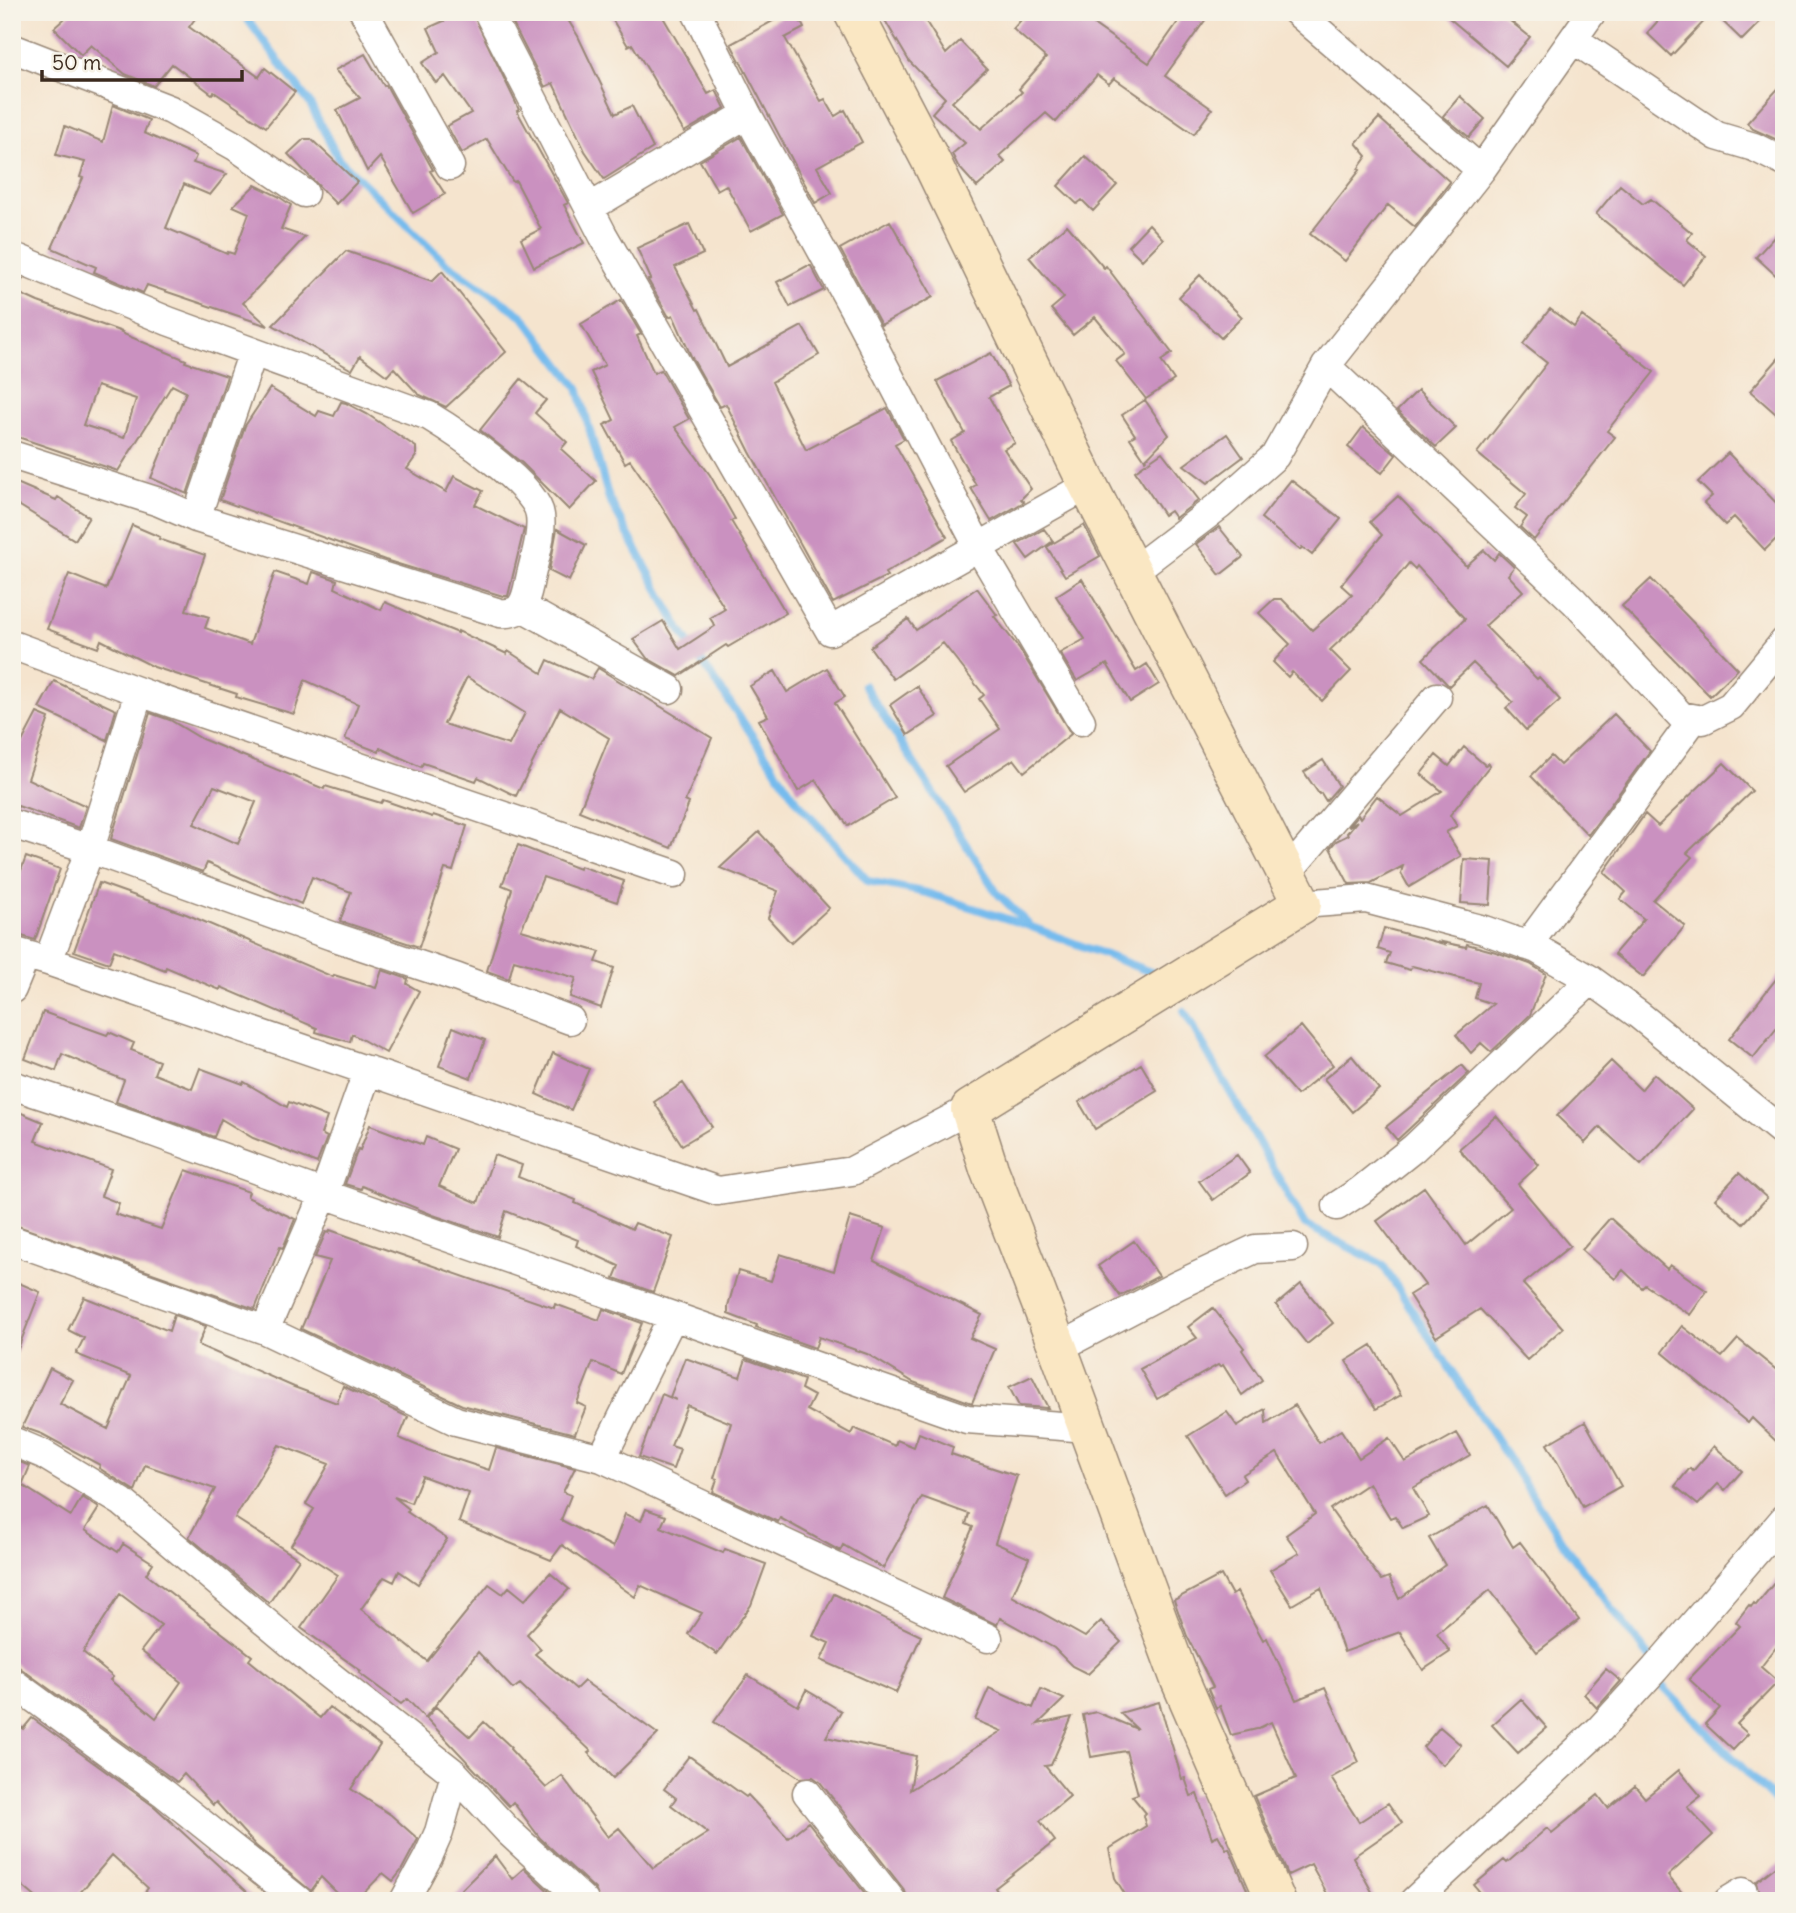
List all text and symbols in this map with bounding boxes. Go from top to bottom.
scale bar [42,38,242,82]
text: 50 m [52,49,101,76]

